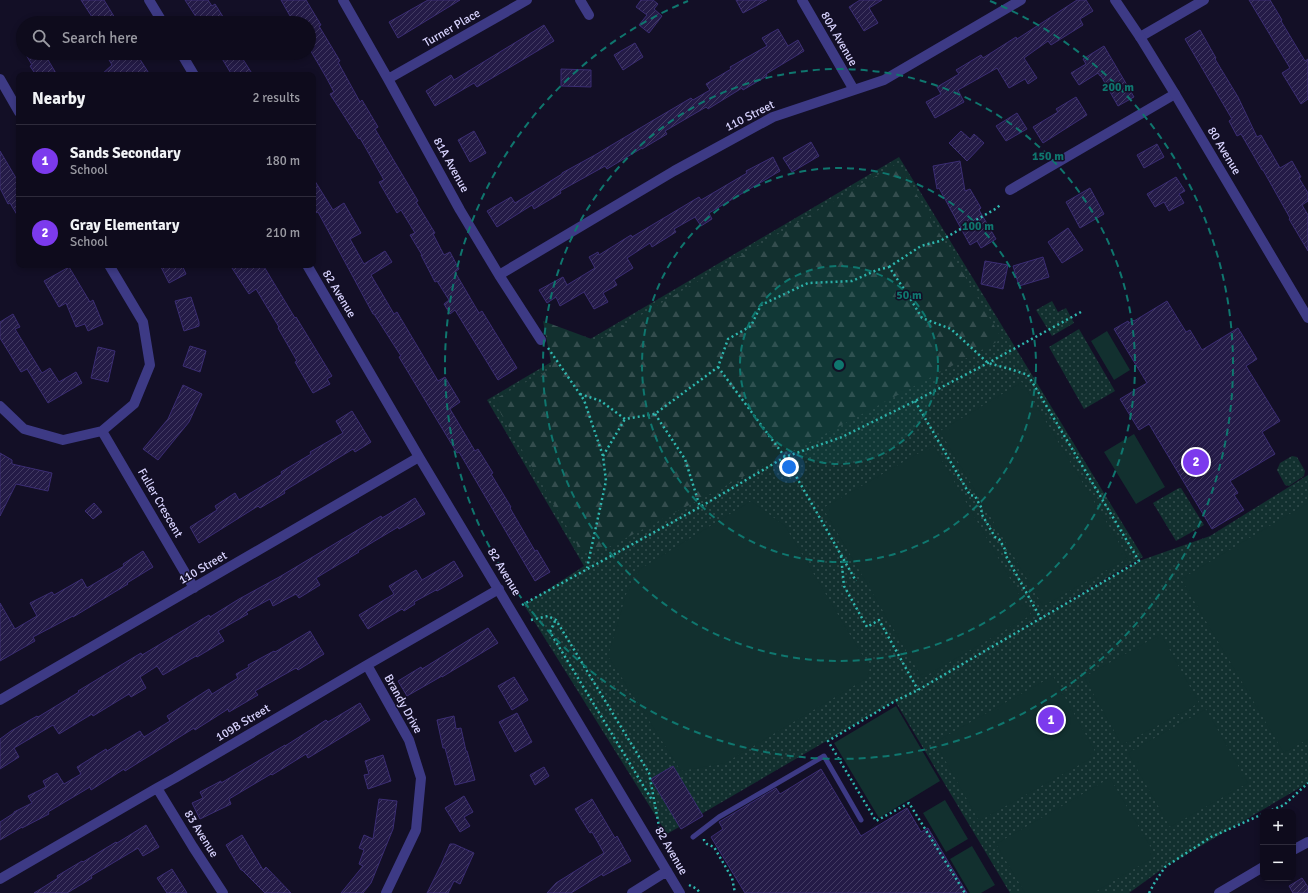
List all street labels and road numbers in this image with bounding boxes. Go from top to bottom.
street label: Turner Place [421,6,483,50]
street label: 80A Avenue [817,9,861,69]
street label: 110 Street [723,97,777,135]
street label: 80 Avenue [1204,124,1244,178]
street label: 81A Avenue [430,135,472,195]
street label: 82 Avenue [319,267,359,321]
street label: Fuller Crescent [134,466,186,540]
street label: 82 Avenue [484,545,524,599]
street label: 110 Street [176,548,230,588]
street label: Brandy Drive [381,672,425,736]
street label: 109B Street [213,701,273,745]
street label: 83 Avenue [181,807,221,861]
street label: 82 Avenue [651,824,691,878]

